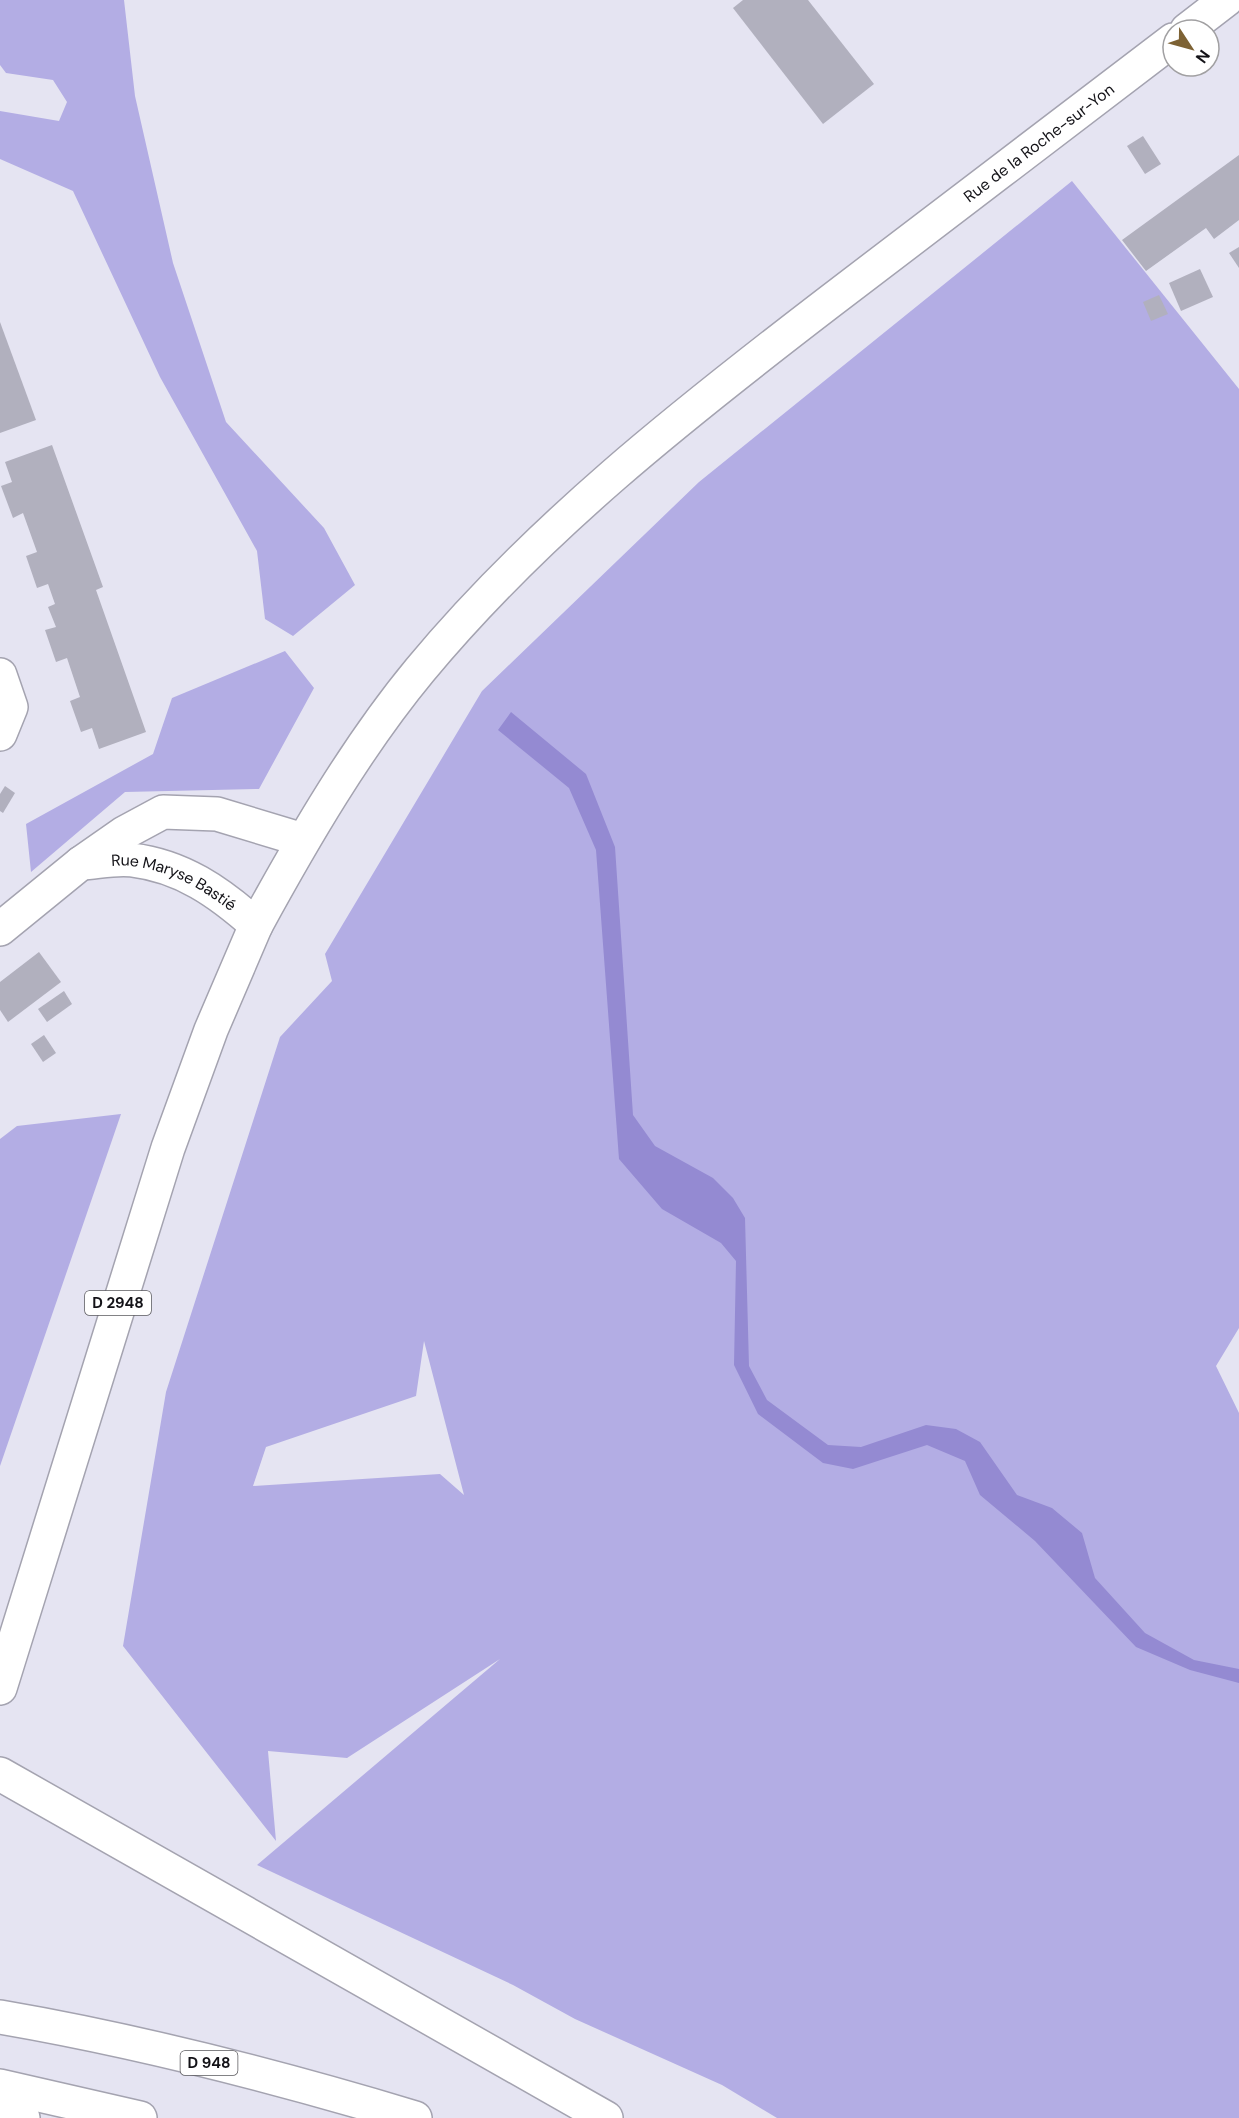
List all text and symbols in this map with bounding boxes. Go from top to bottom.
north arrow [1161,18,1221,78]
text: N [1191,46,1215,67]
street label: Rue de la Roche-sur-Yon [959,78,1118,207]
street label: Rue Maryse Bastié [111,849,241,915]
road number: D 2948 [85,1291,151,1315]
road number: D 948 [180,2051,238,2075]

